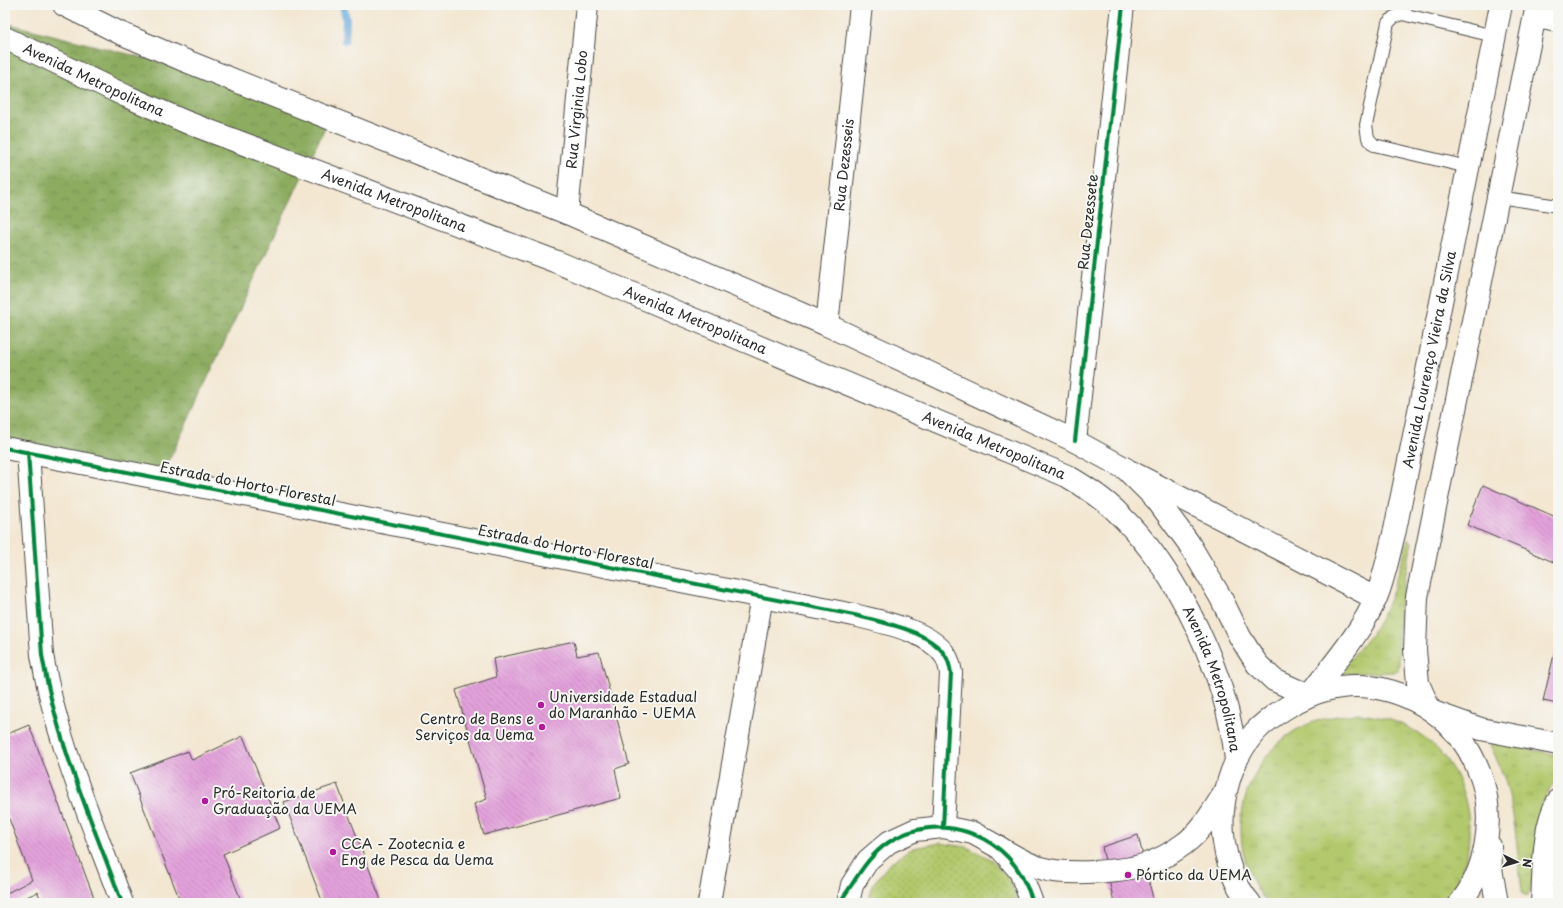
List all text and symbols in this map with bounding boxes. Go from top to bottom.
street label: Avenida Metropolitana [20,37,168,121]
street label: Rua Virginia Lobo [560,49,593,170]
street label: Rua Dezesseis [828,117,859,212]
street label: Avenida Metropolitana [319,163,470,237]
street label: Rua Dezessete [1072,173,1103,271]
street label: Avenida Lourenço Vieira da Silva [1397,248,1461,470]
street label: Avenida Metropolitana [621,280,770,359]
street label: Avenida Metropolitana [919,406,1069,484]
street label: Estrada do Horto Florestal [158,456,338,511]
street label: Estrada do Horto Florestal [476,519,656,574]
street label: Avenida Metropolitana [1178,602,1246,754]
place label: Universidade Estadual do Maranhão - UEMA [549,686,697,723]
marker: Universidade Estadual do Maranhão - UEMA [536,700,546,710]
place label: Centro de Bens e Serviços da Uema [415,708,534,745]
marker: Centro de Bens e Serviços da Uema [537,722,547,732]
place label: Pró-Reitoria de Graduação da UEMA [213,782,357,819]
marker: Pró-Reitoria de Graduação da UEMA [200,796,210,806]
place label: CCA - Zootecnia e Eng de Pesca da Uema [341,833,494,870]
north arrow [1497,842,1537,882]
marker: CCA - Zootecnia e Eng de Pesca da Uema [328,847,338,857]
text: N [1519,858,1536,868]
place label: Pórtico da UEMA [1136,864,1252,885]
marker: Pórtico da UEMA [1123,870,1133,880]

